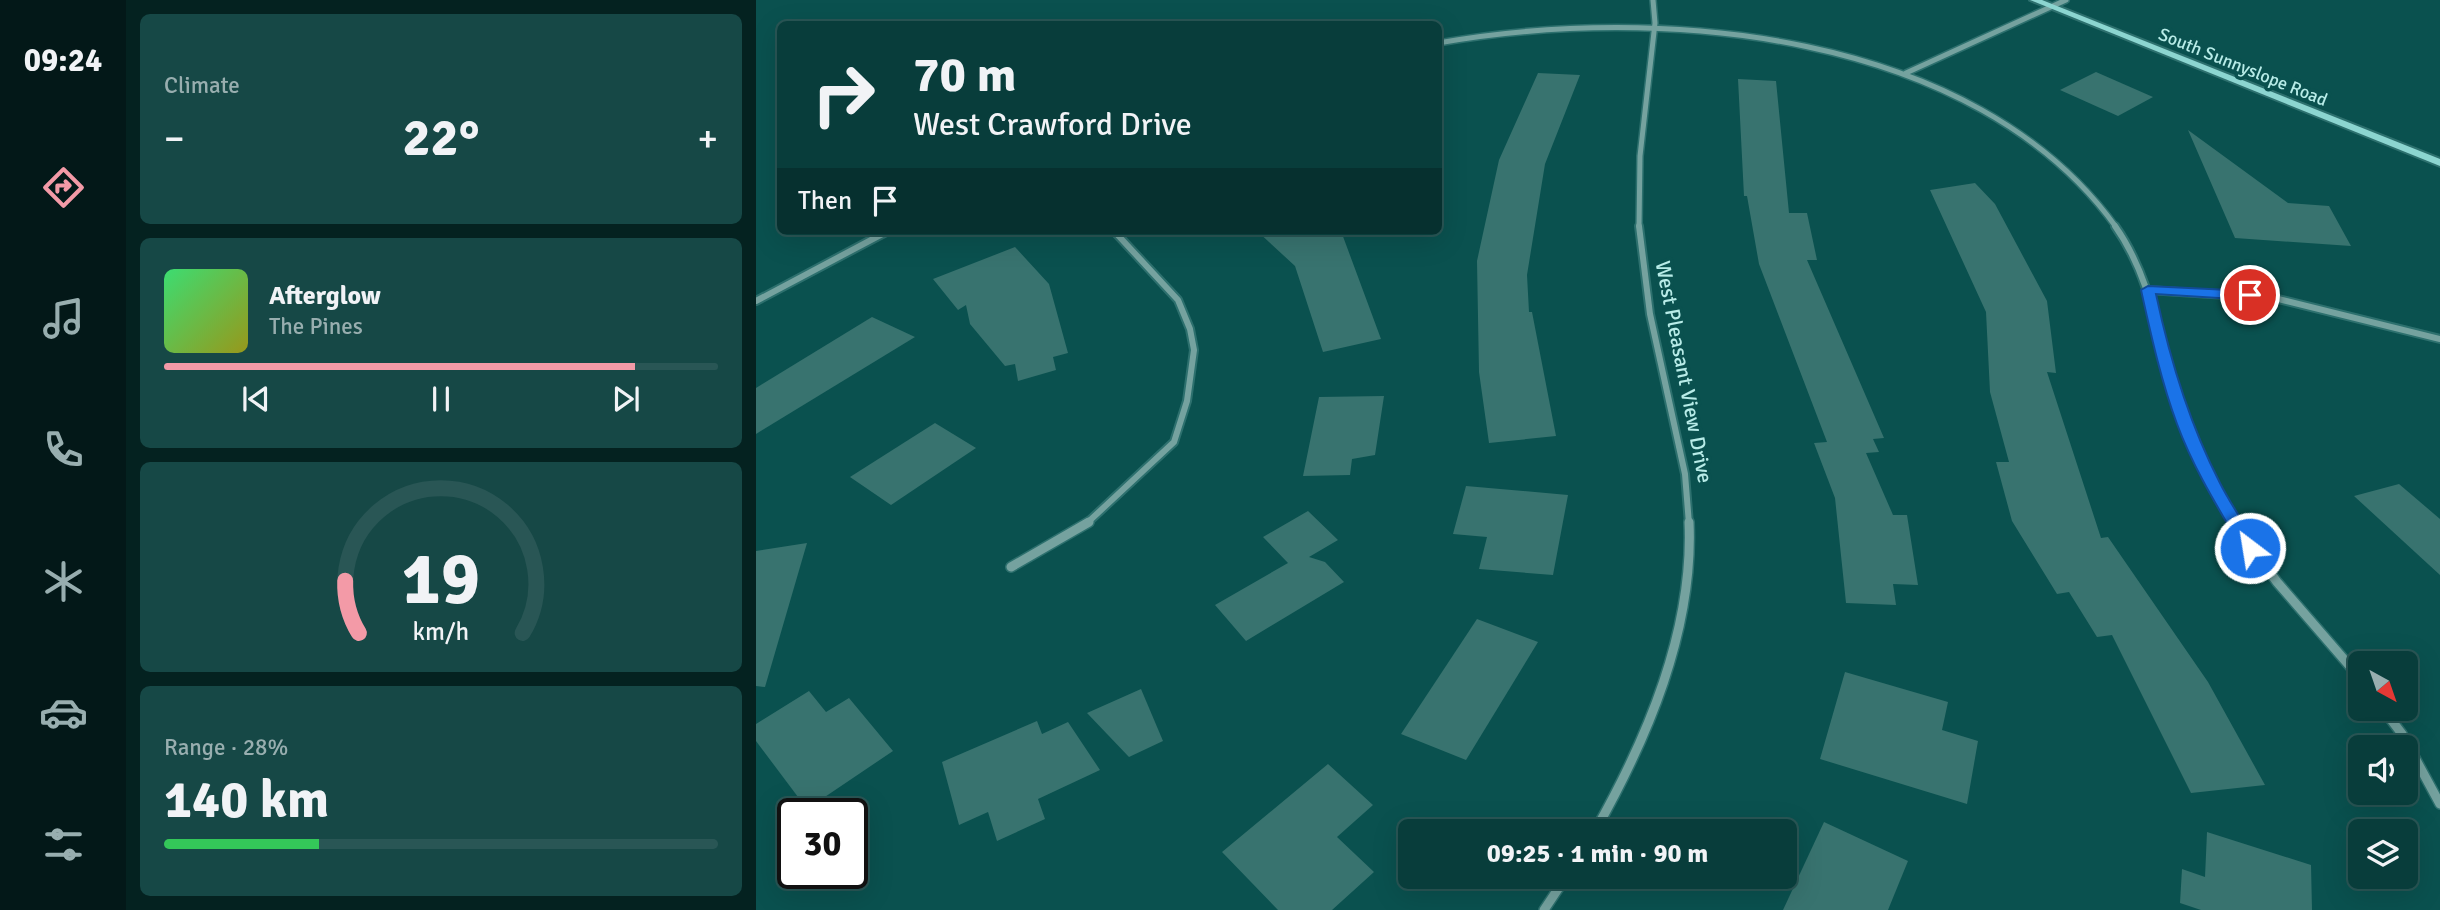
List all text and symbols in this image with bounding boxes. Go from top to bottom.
street label: South Sunnyslope Road [2155,23,2331,111]
text: 09:24 [24,41,102,80]
text: 70 m [913,45,1016,105]
icon: right [798,49,889,140]
text: Climate [164,71,240,100]
text: West Crawford Drive [913,105,1192,144]
text: 22° [403,106,479,170]
text: − [164,115,185,162]
text: + [697,115,718,162]
icon: directions [39,163,88,212]
icon: arrive [866,182,904,220]
text: Then [798,185,852,217]
street label: West Pleasant View Drive [1650,259,1718,485]
pin [2220,265,2280,325]
icon: arrive [2231,276,2269,314]
text: Afterglow [269,280,381,312]
icon: music [39,294,88,343]
text: The Pines [269,312,363,341]
icon: previous [237,380,275,418]
icon: pause [422,380,460,418]
icon: next [607,380,645,418]
icon: phone [39,425,88,474]
position arrow [2213,511,2287,585]
text: 19 [402,535,480,624]
icon: climate [39,557,88,606]
text: km/h [413,616,469,647]
north arrow [2348,651,2418,721]
map controls [2348,651,2418,889]
icon: car [39,688,88,737]
text: Range · 28% [164,733,288,762]
button: sound [2348,735,2418,805]
text: 140 km [164,768,329,832]
speed limit sign: 30 [777,798,868,889]
button: layers [2348,819,2418,889]
icon: filters [39,820,88,869]
text: 09:25 · 1 min · 90 m [1487,838,1708,870]

